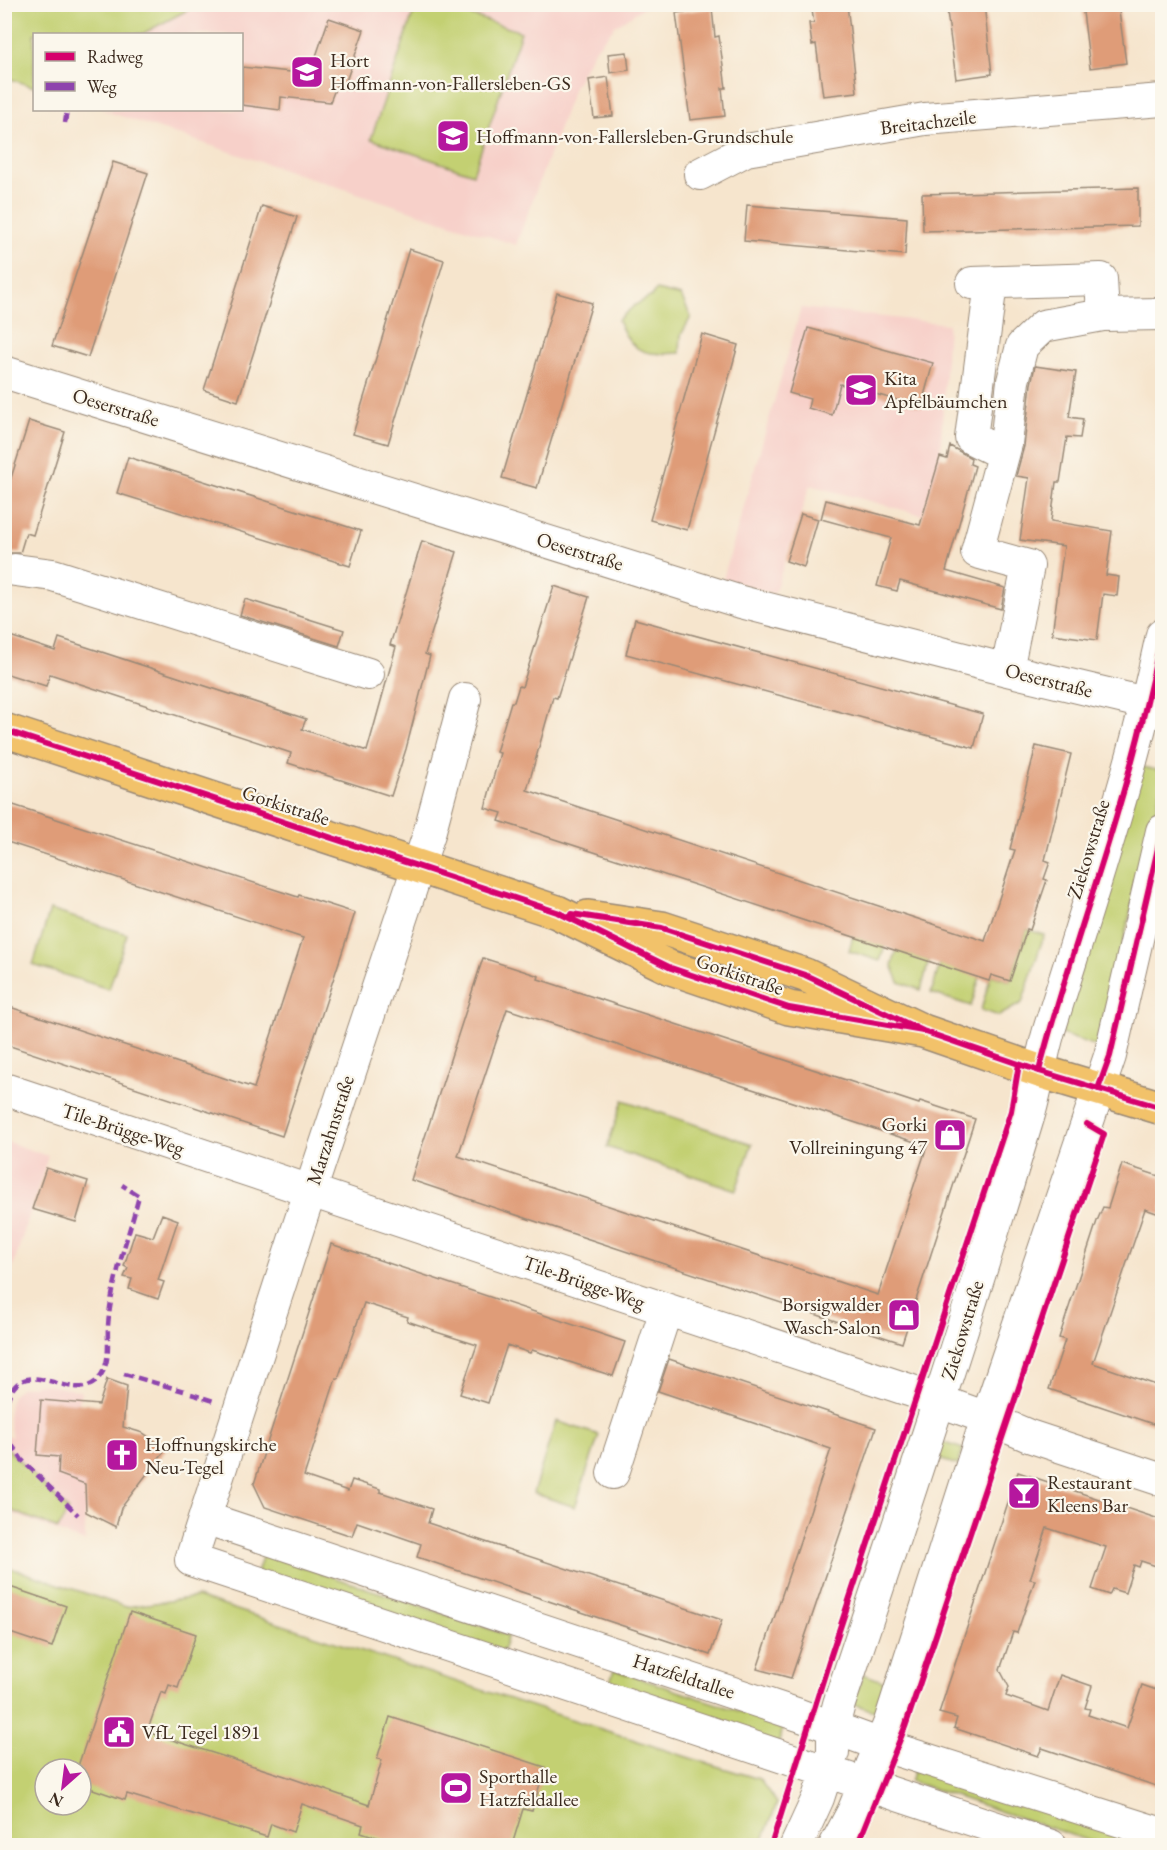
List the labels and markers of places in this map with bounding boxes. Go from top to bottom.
place label: Hort Hoffmann-von-Fallersleben-GS [330,47,571,96]
school or university icon: Hort Hoffmann-von-Fallersleben-GS [289,54,325,90]
school or university icon: Hoffmann-von-Fallersleben-Grundschule [435,118,471,154]
place label: Hoffmann-von-Fallersleben-Grundschule [476,123,794,149]
place label: Kita Apfelbäumchen [883,365,1008,414]
school or university icon: Kita Apfelbäumchen [843,372,879,408]
place label: Gorki Vollreiningung 47 [789,1111,927,1160]
shop icon: Gorki Vollreiningung 47 [932,1117,968,1153]
place label: Borsigwalder Wasch-Salon [782,1291,881,1340]
shop icon: Borsigwalder Wasch-Salon [886,1297,922,1333]
place label: Hoffnungskirche Neu-Tegel [145,1431,277,1480]
church icon: Hoffnungskirche Neu-Tegel [104,1437,140,1473]
place label: Restaurant Kleens Bar [1047,1469,1133,1518]
bar icon: Restaurant Kleens Bar [1006,1475,1042,1511]
public building icon: VfL Tegel 1891 [101,1714,137,1750]
place label: VfL Tegel 1891 [142,1719,260,1745]
place label: Sporthalle Hatzfeldallee [479,1763,579,1812]
sports icon: Sporthalle Hatzfeldallee [438,1770,474,1806]

